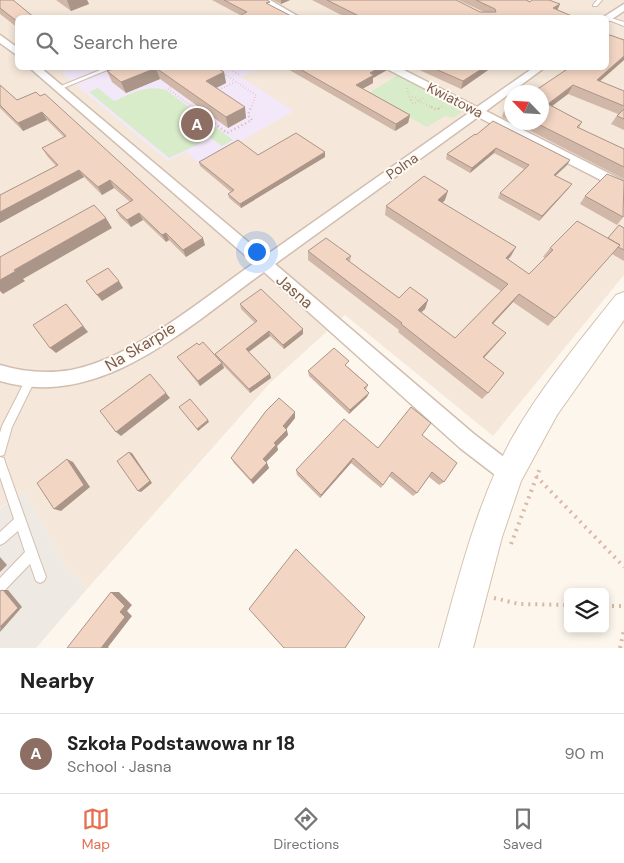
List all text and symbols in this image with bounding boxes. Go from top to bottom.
search box [15,15,609,70]
icon: search [33,29,61,57]
text: Search here [73,30,178,55]
street label: Kwiatowa [424,78,486,122]
north arrow [504,85,549,130]
pin: A [181,105,213,143]
street label: Polna [383,149,421,183]
your location [244,239,270,265]
street label: Jasna [272,269,318,313]
street label: Na Skarpie [101,317,179,376]
map controls [564,588,609,633]
button: layers [564,588,609,633]
text: Nearby [20,667,94,695]
text: Szkoła Podstawowa nr 18 [67,731,295,756]
text: A [30,743,42,764]
text: 90 m [564,743,604,764]
text: School · Jasna [67,756,172,777]
tab: Map [82,805,110,853]
tab: Directions [274,805,339,853]
tab: Saved [503,805,542,853]

